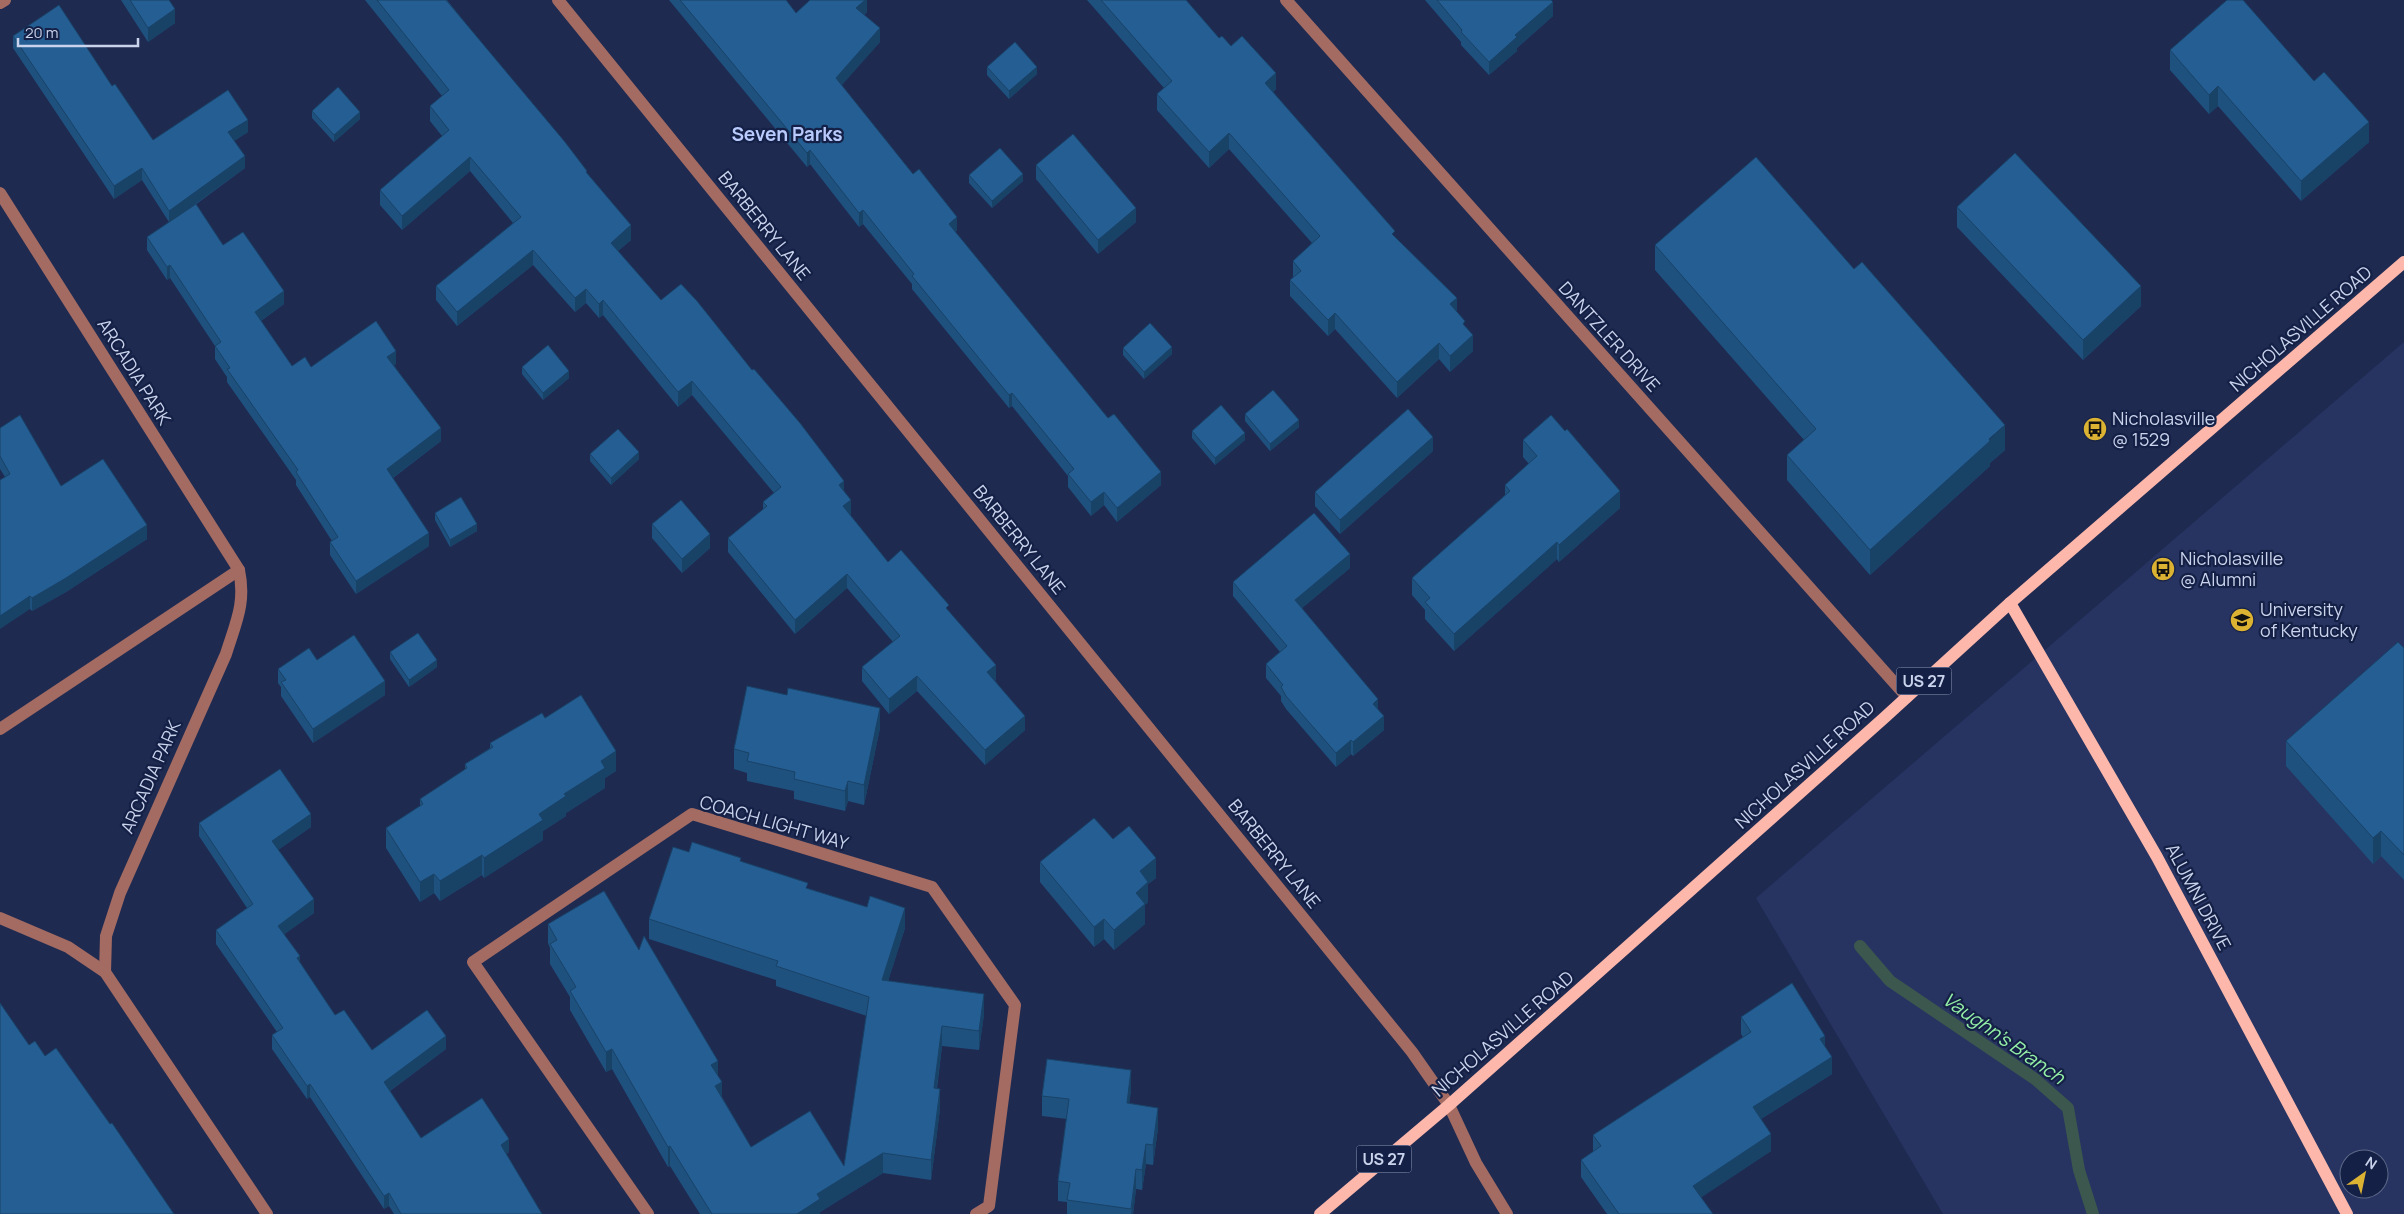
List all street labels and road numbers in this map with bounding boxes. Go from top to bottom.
street label: BARBERRY LANE [713,166,816,285]
street label: NICHOLASVILLE ROAD [2224,260,2376,397]
street label: DANTZLER DRIVE [1554,276,1666,397]
street label: ARCADIA PARK [93,314,177,429]
street label: BARBERRY LANE [968,480,1071,599]
road number: US 27 [1896,668,1952,694]
street label: NICHOLASVILLE ROAD [1729,695,1879,834]
street label: ARCADIA PARK [114,716,186,837]
street label: COACH LIGHT WAY [697,789,852,855]
street label: BARBERRY LANE [1223,794,1326,913]
street label: ALUMNI DRIVE [2161,839,2237,954]
street label: NICHOLASVILLE ROAD [1426,965,1578,1102]
road number: US 27 [1356,1146,1412,1172]

